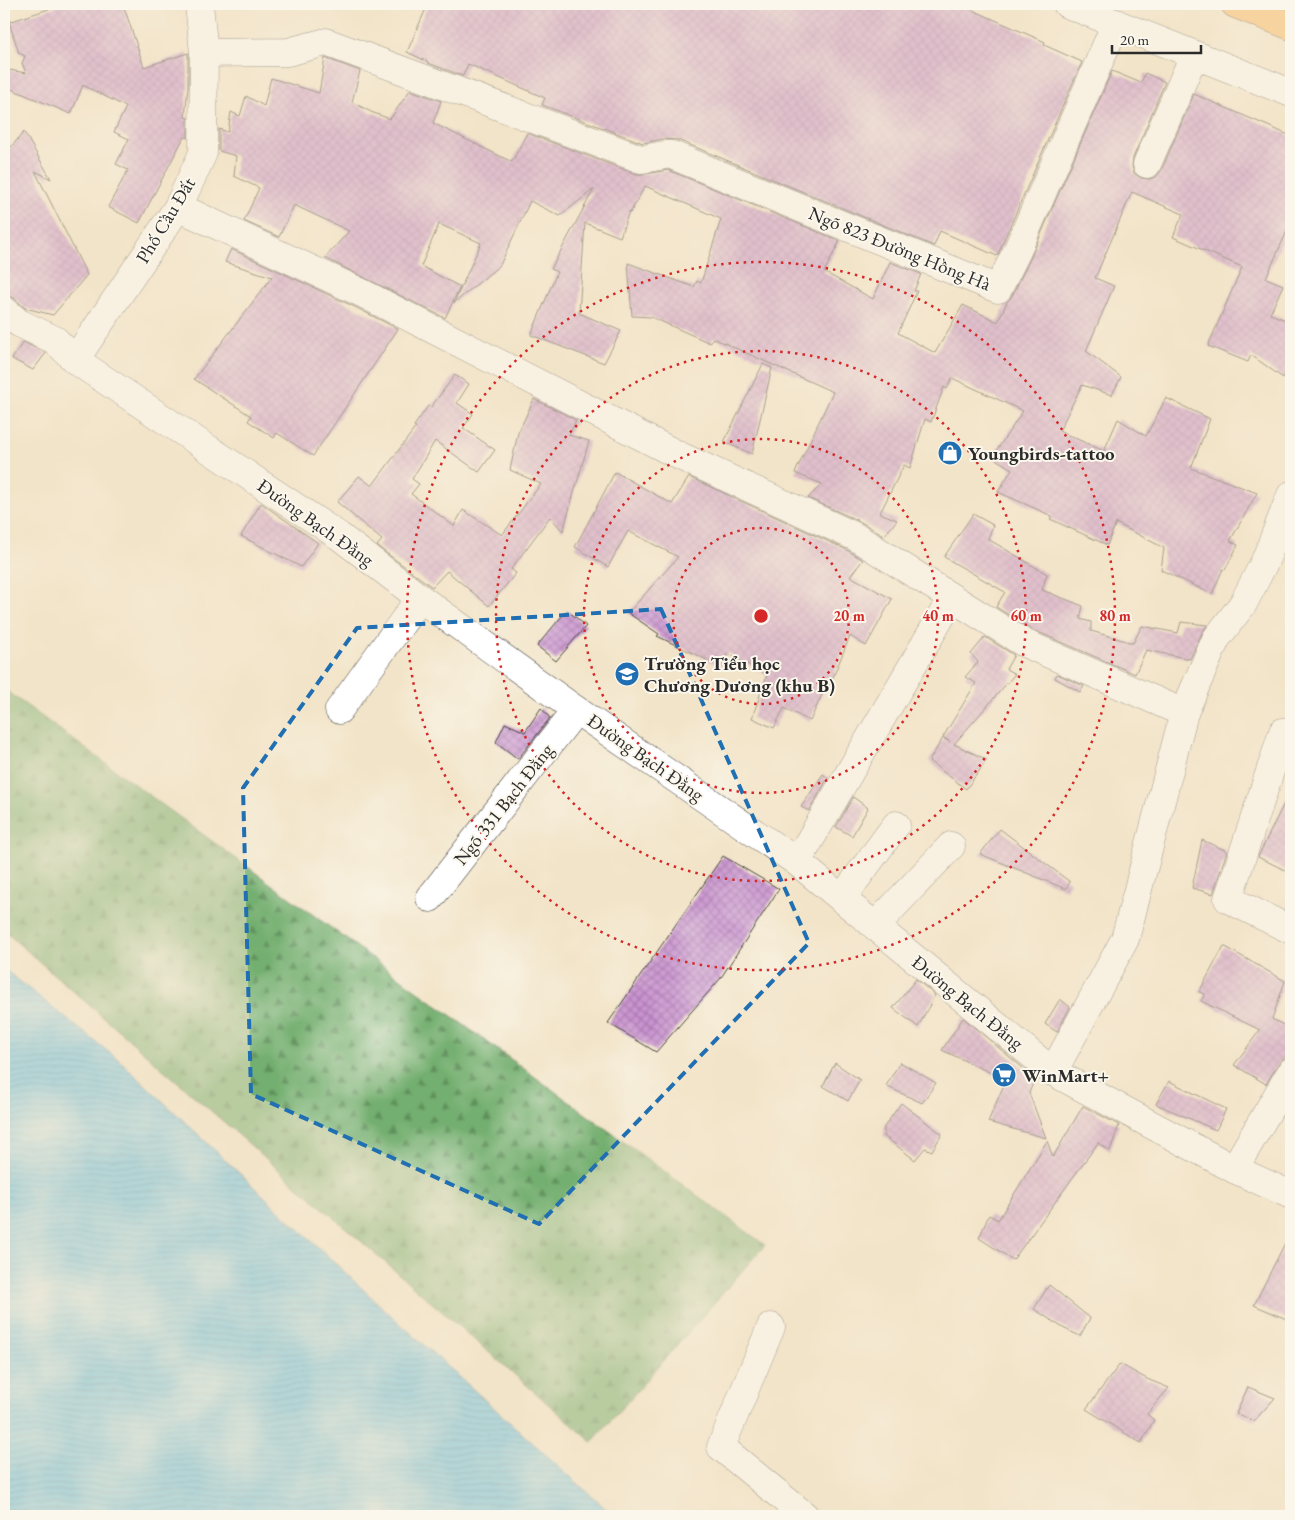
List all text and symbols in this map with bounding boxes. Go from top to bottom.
scale bar [1112,22,1201,54]
text: 20 m [1120,30,1149,49]
street label: Phố Cầu Đất [130,173,201,268]
street label: Ngõ 823 Đường Hồng Hà [805,200,995,297]
shop icon: Youngbirds-tattoo [937,440,963,466]
place label: Youngbirds-tattoo [968,441,1115,466]
street label: Đường Bạch Đằng [252,473,380,572]
text: 20 m [833,606,865,625]
text: 40 m [922,606,954,625]
text: 60 m [1010,606,1042,625]
text: 80 m [1099,606,1131,625]
centre of rings [752,607,770,625]
place label: Trường Tiểu học Chương Dương (khu B) [644,651,835,698]
school or university icon: Trường Tiểu học Chương Dương (khu B) [614,661,640,687]
street label: Đường Bạch Đằng [582,708,710,807]
street label: Ngõ 331 Bạch Đằng [448,738,559,870]
street label: Đường Bạch Đằng [907,950,1029,1056]
supermarket icon: WinMart+ [991,1062,1017,1088]
place label: WinMart+ [1022,1063,1109,1088]

